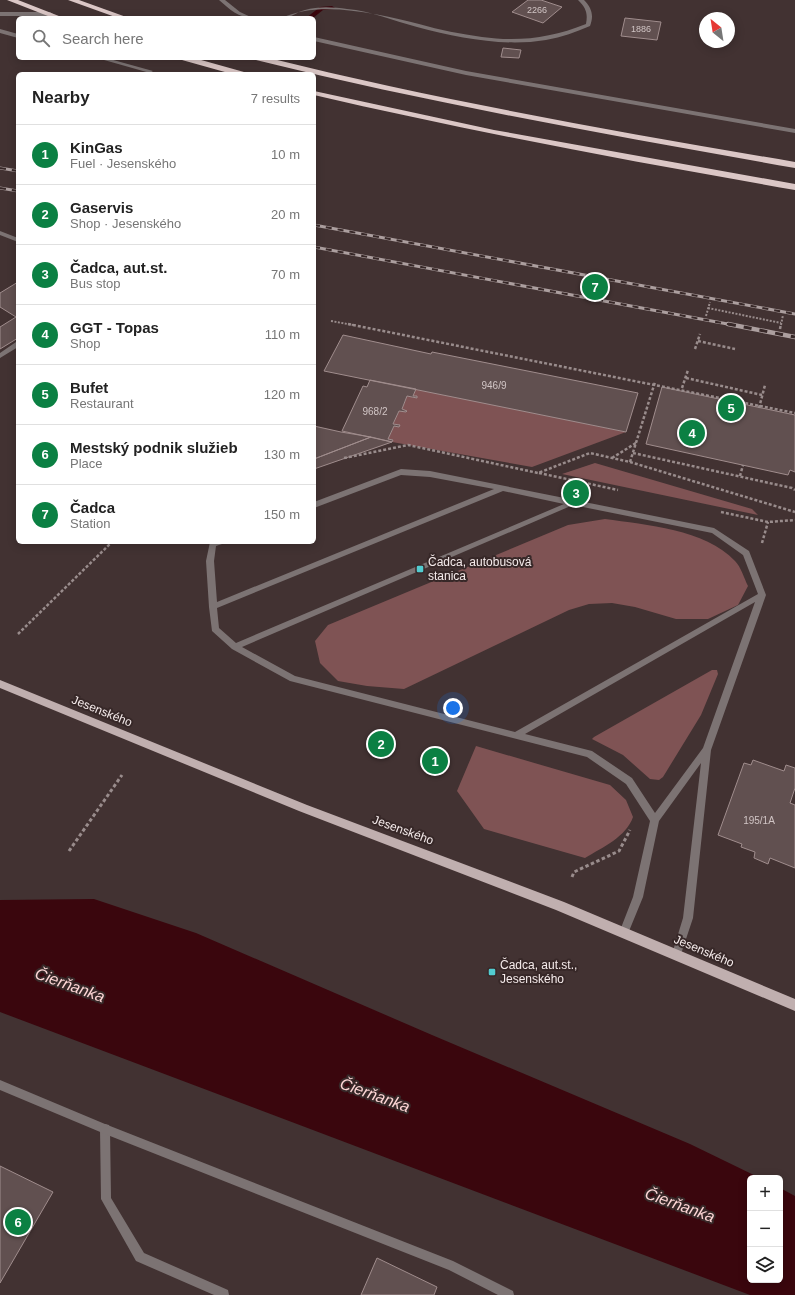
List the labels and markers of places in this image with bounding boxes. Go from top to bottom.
pin: 7 [582,272,608,302]
pin: 5 [718,393,744,423]
pin: 4 [679,418,705,448]
pin: 3 [563,478,589,508]
place label: Čadca, autobusová stanica [428,554,532,583]
marker: Čadca, autobusová stanica [415,564,425,574]
pin: 2 [368,729,394,759]
pin: 1 [422,746,448,776]
place label: Čadca, aut.st., Jesenského [500,957,577,986]
marker: Čadca, aut.st., Jesenského [487,967,497,977]
pin: 6 [5,1207,31,1237]

